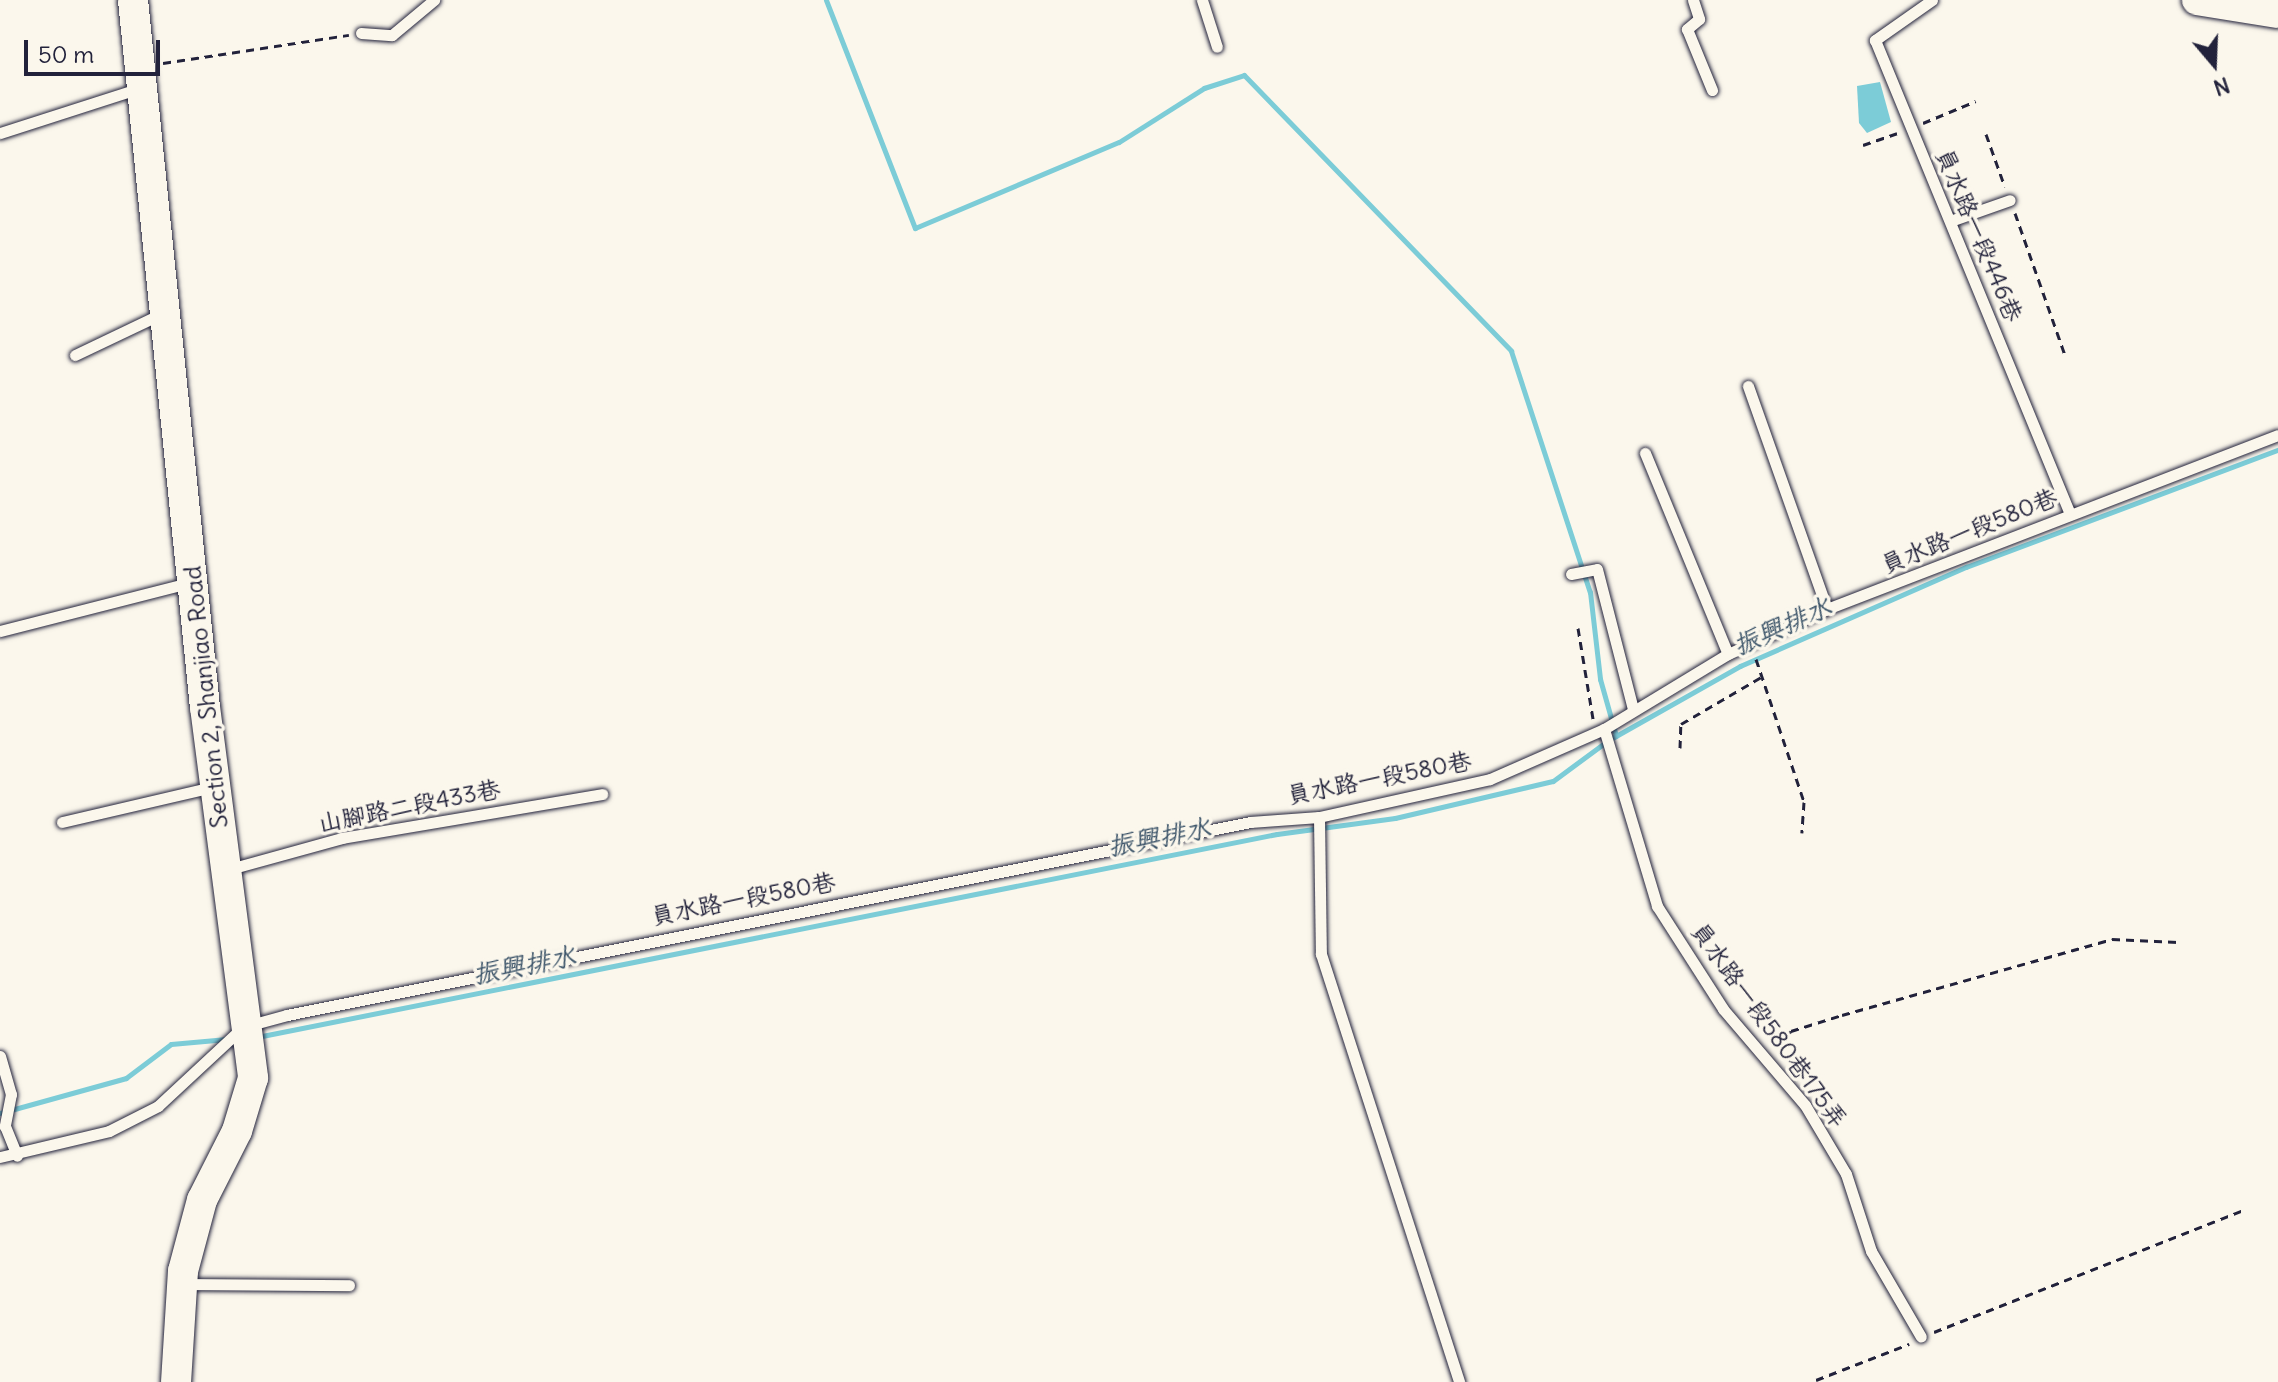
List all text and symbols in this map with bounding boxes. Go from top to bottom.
scale bar [28,24,164,74]
north arrow [2174,24,2254,104]
text: 50 m [38,39,94,69]
text: N [2210,71,2234,102]
street label: 員水路一段446巷 [1929,144,2029,326]
street label: 員水路一段580巷 [1877,483,2061,579]
street label: Section 2, Shanjiao Road [178,564,234,830]
water label: 振興排水 [1728,591,1836,661]
street label: 員水路一段580巷 [1284,746,1474,810]
street label: 山腳路二段433巷 [315,774,503,838]
water label: 振興排水 [1105,812,1213,862]
street label: 員水路一段580巷 [648,867,838,931]
street label: 員水路一段580巷175弄 [1685,917,1853,1133]
water label: 振興排水 [470,940,578,990]

